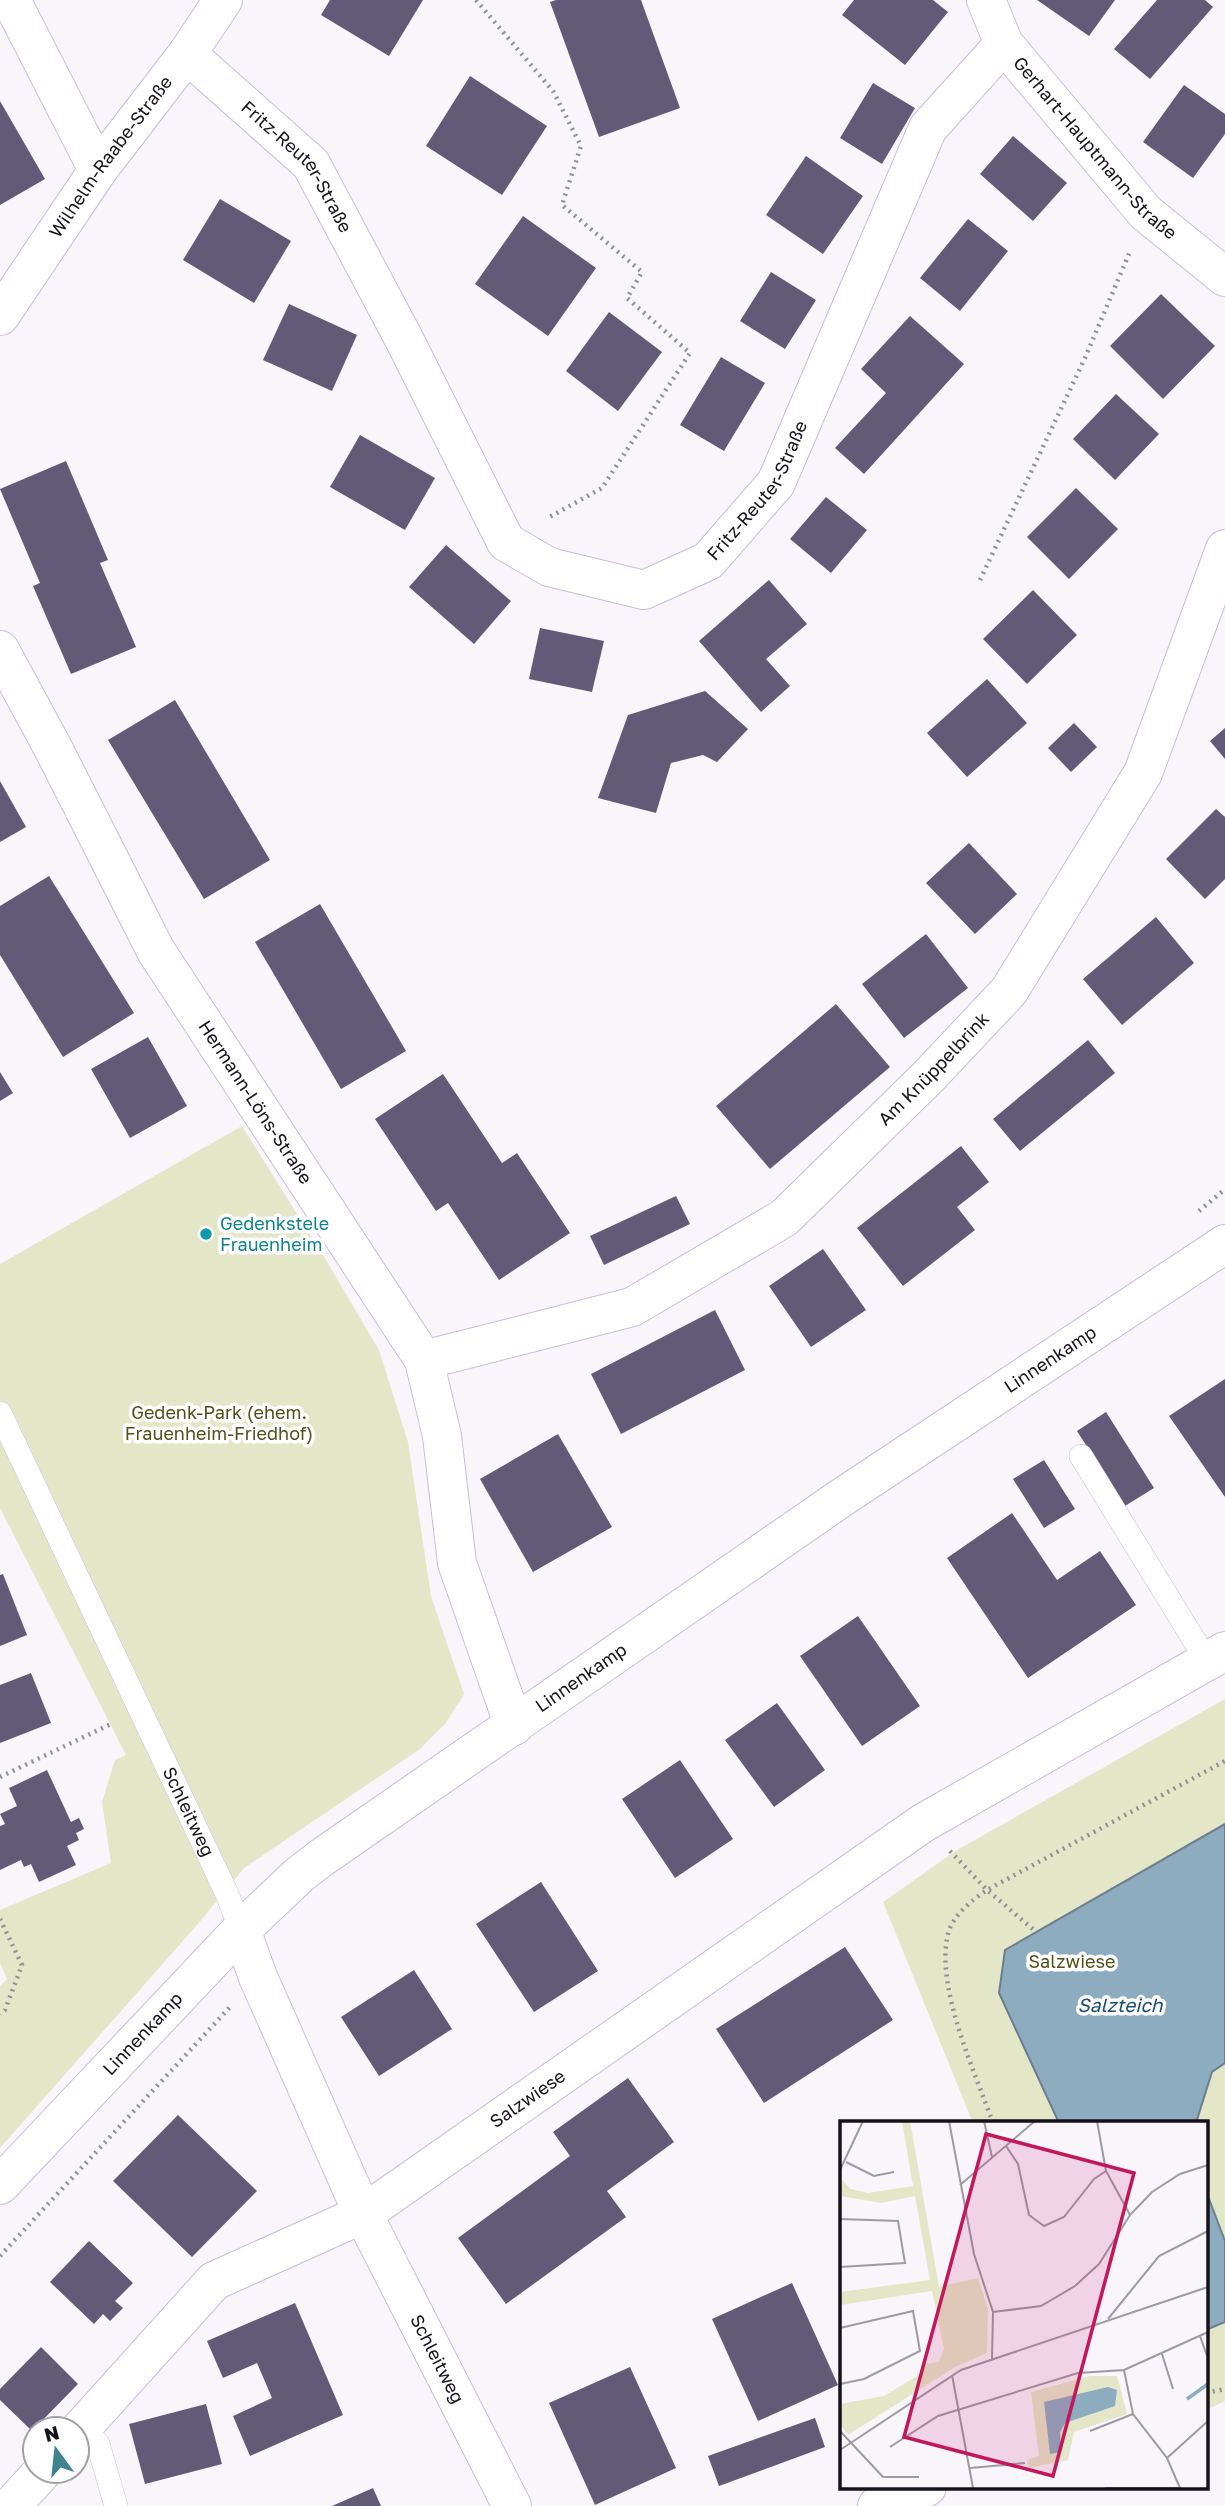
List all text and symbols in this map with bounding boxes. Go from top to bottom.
street label: Gerhart-Hauptmann-Straße [1009,52,1182,244]
street label: Wilhelm-Raabe-Straße [44,71,176,241]
street label: Fritz-Reuter-Straße [237,95,357,236]
street label: Fritz-Reuter-Straße [702,417,811,564]
street label: Am Knüppelbrink [873,1007,993,1130]
street label: Hermann-Löns-Straße [194,1016,318,1188]
place label: Gedenkstele Frauenheim [220,1212,329,1255]
marker: Gedenkstele Frauenheim [198,1226,214,1242]
street label: Linnenkamp [999,1320,1100,1397]
park label: Gedenk-Park (ehem. Frauenheim-Friedhof) [125,1401,313,1444]
street label: Linnenkamp [531,1638,630,1716]
street label: Schleitweg [159,1763,220,1860]
park label: Salzwiese [1029,1950,1115,1972]
street label: Linnenkamp [98,1987,187,2079]
water label: Salzteich [1078,1993,1164,2016]
street label: Salzwiese [485,2064,569,2132]
inset map [840,2121,1208,2488]
street label: Schleitweg [406,2311,470,2407]
north arrow [21,2415,91,2485]
text: N [42,2420,61,2446]

